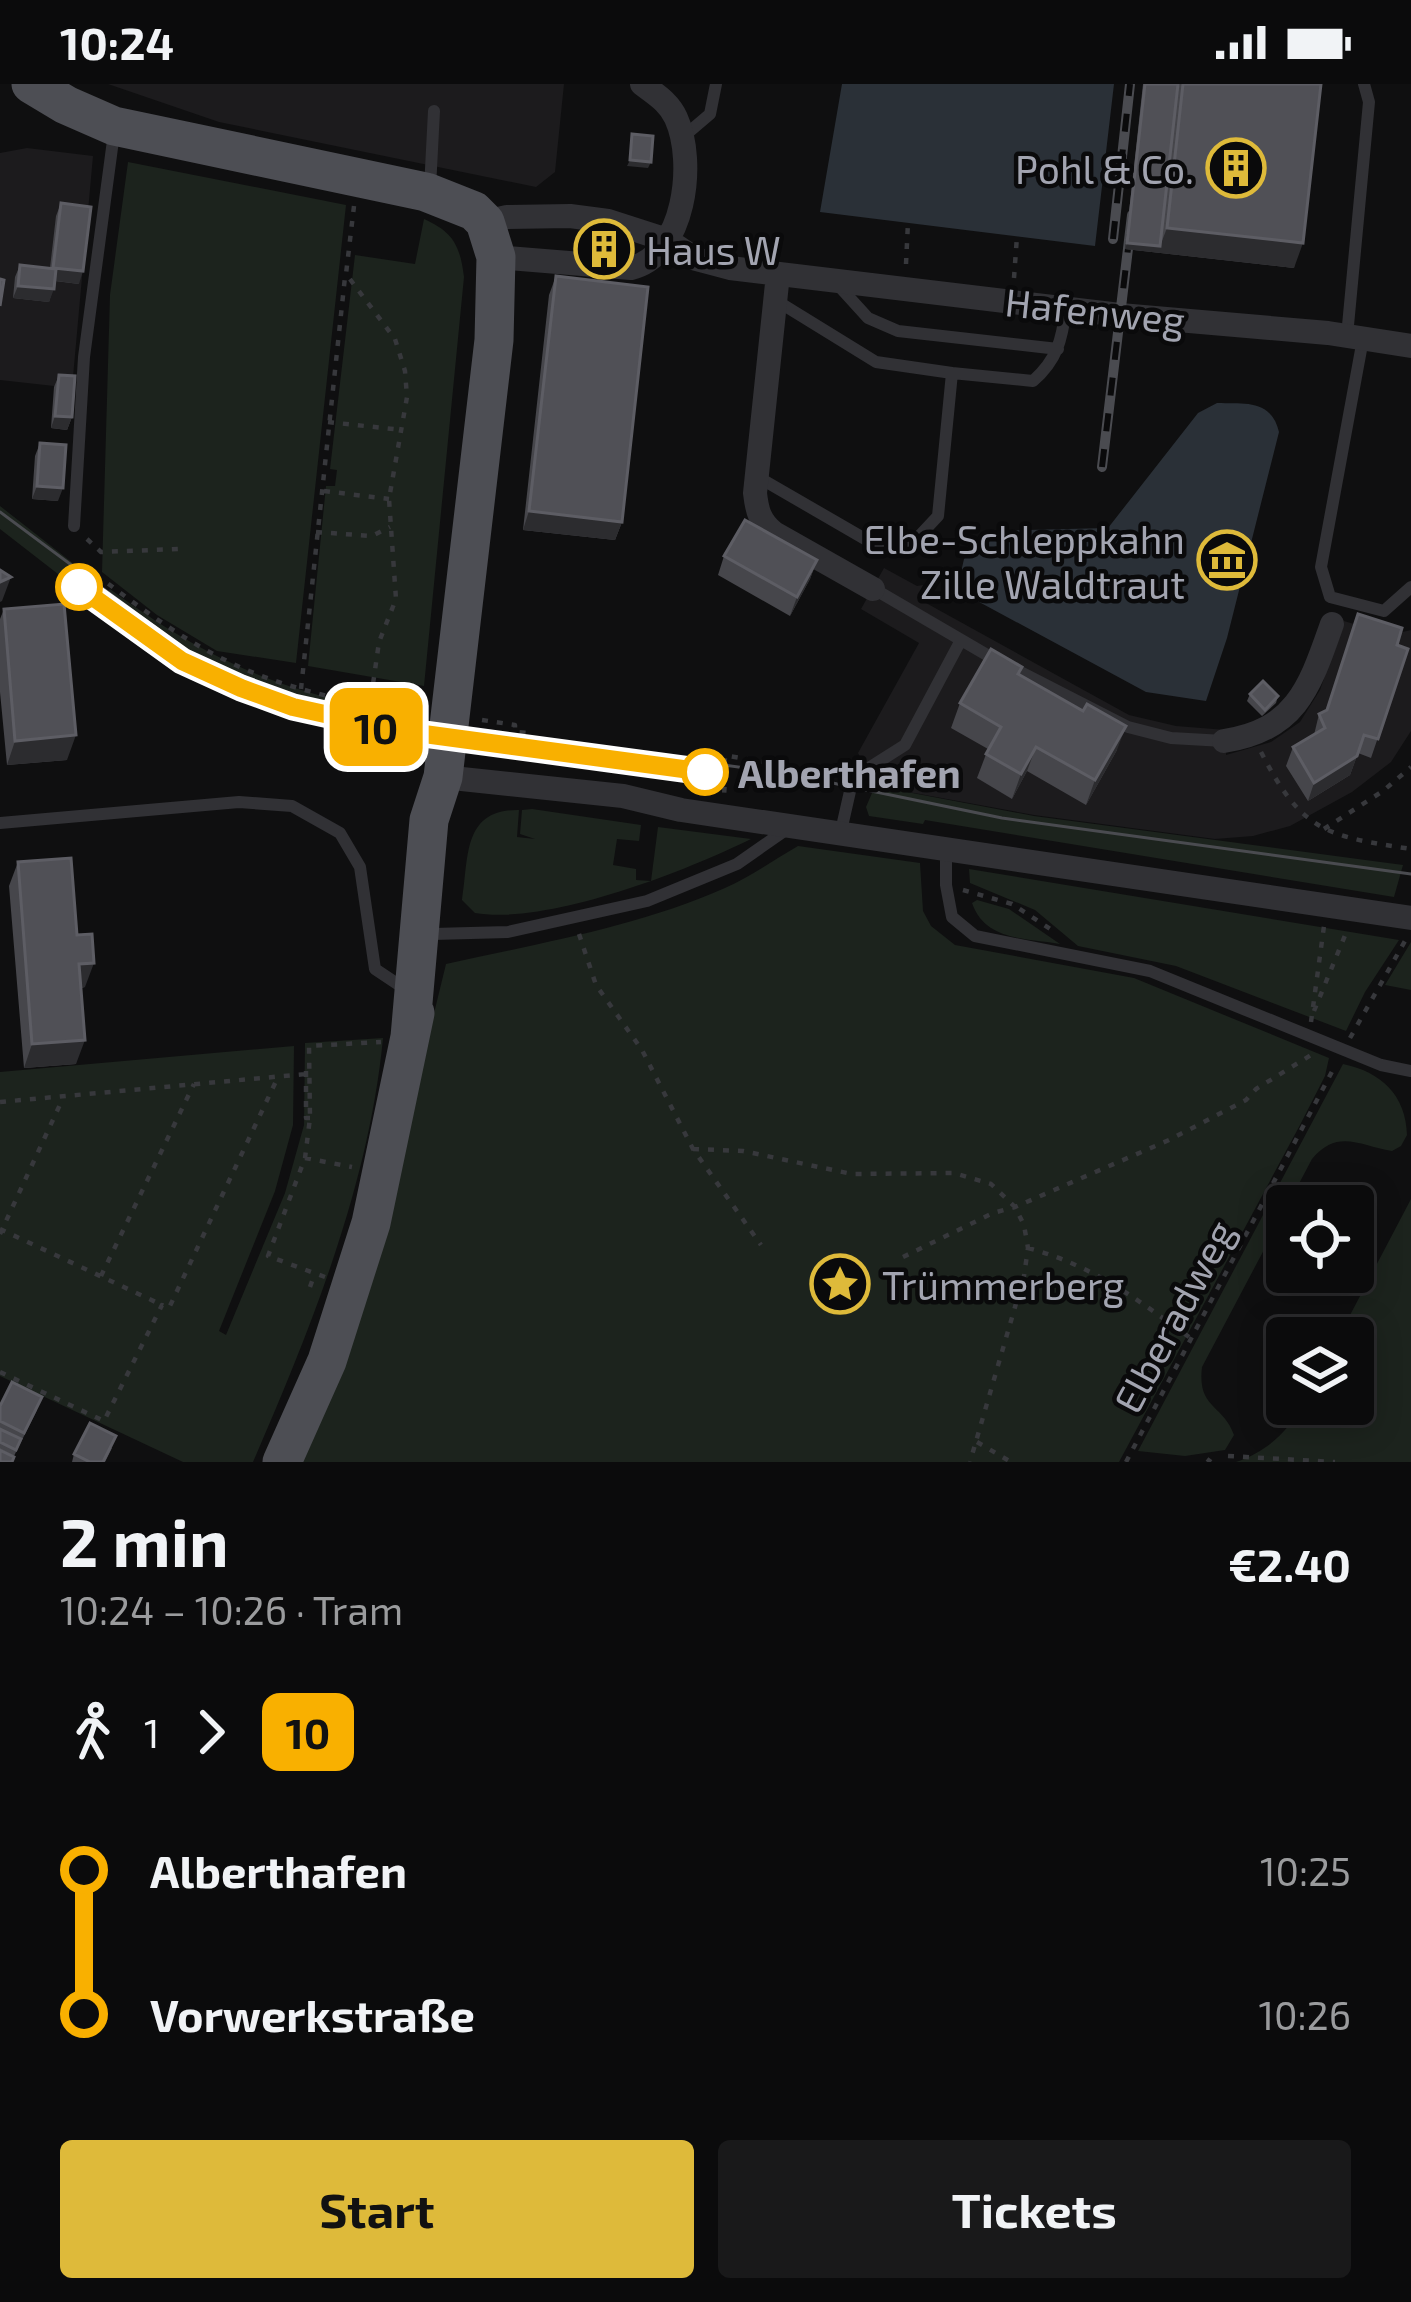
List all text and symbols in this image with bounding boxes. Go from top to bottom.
text: 10:24 [60,15,174,69]
building icon: Pohl & Co. [1205,137,1267,199]
place label: Pohl & Co. [1015,145,1194,192]
building icon: Haus W [573,218,635,280]
place label: Haus W [646,226,781,273]
street label: Hafenweg [1003,277,1187,343]
place label: Elbe-Schleppkahn Zille Waldtraut [863,515,1185,607]
museum icon: Elbe-Schleppkahn Zille Waldtraut [1196,529,1258,591]
unlabelled marker [57,565,101,609]
line badge: 10 [322,688,430,766]
text: 10 [354,702,398,752]
place label: Alberthafen [738,749,961,796]
marker: Alberthafen [683,750,727,794]
map controls [1266,1185,1374,1425]
button: locate [1266,1185,1374,1293]
street label: Elberadweg [1103,1212,1243,1420]
place icon: Trümmerberg [809,1253,871,1315]
place label: Trümmerberg [882,1261,1124,1308]
button: layers [1266,1317,1374,1425]
text: 2 min [60,1501,229,1580]
text: €2.40 [1228,1537,1351,1591]
text: 10:24 – 10:26 · Tram [60,1586,403,1633]
icon: walk [60,1699,126,1765]
icon: forward [178,1699,244,1765]
text: 10 [286,1707,330,1757]
text: 1 [144,1709,160,1756]
text: Alberthafen [150,1843,407,1897]
text: 10:25 [1260,1847,1351,1894]
text: Vorwerkstraße [150,1987,475,2041]
text: 10:26 [1259,1991,1351,2038]
button: Start [60,2140,694,2278]
button: Tickets [718,2140,1351,2278]

